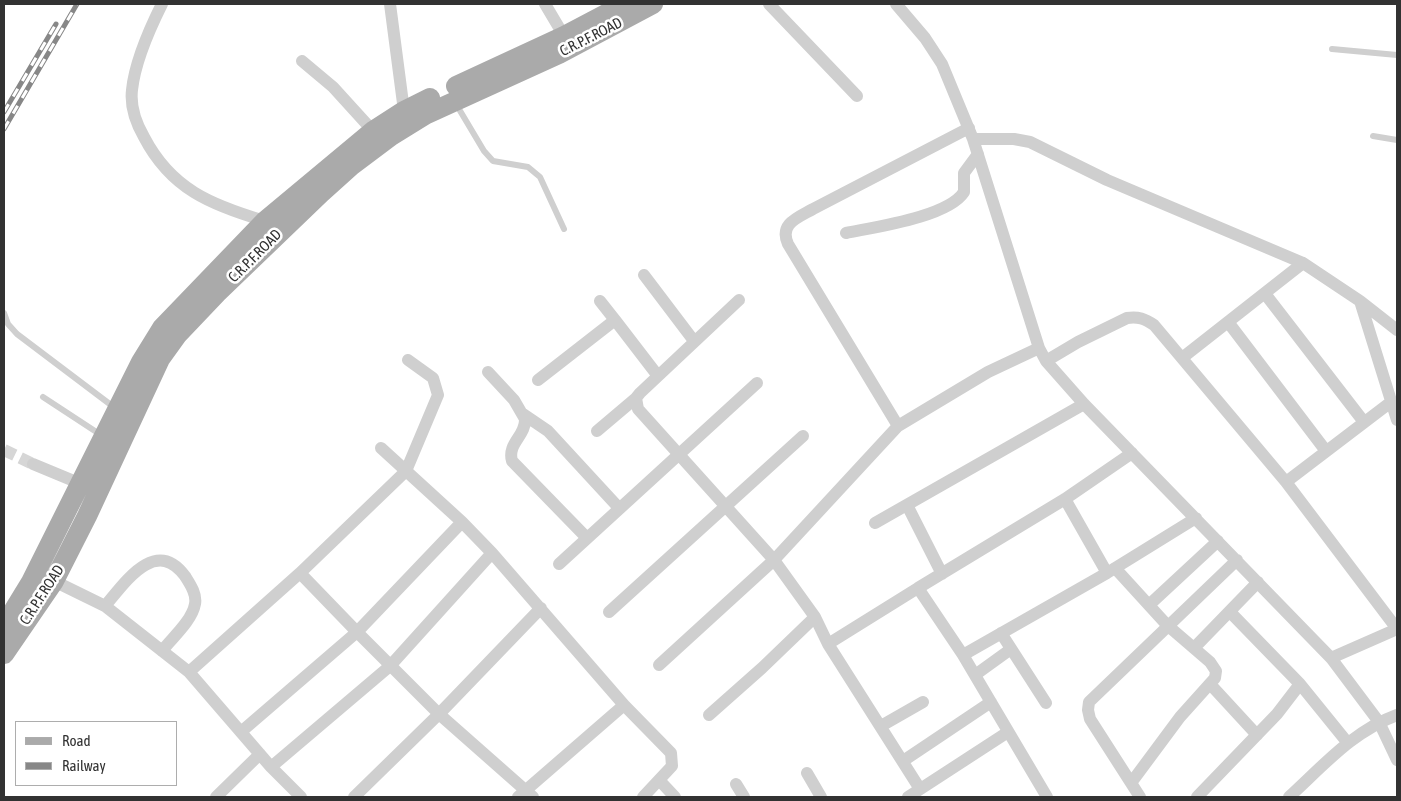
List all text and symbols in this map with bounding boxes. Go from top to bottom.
street label: C.R.P.F.ROAD [557,14,625,60]
street label: C.R.P.F.ROAD [225,226,285,286]
street label: C.R.P.F.ROAD [16,562,68,628]
legend [15,721,178,786]
text: Road [62,732,91,749]
text: Railway [62,757,106,774]

